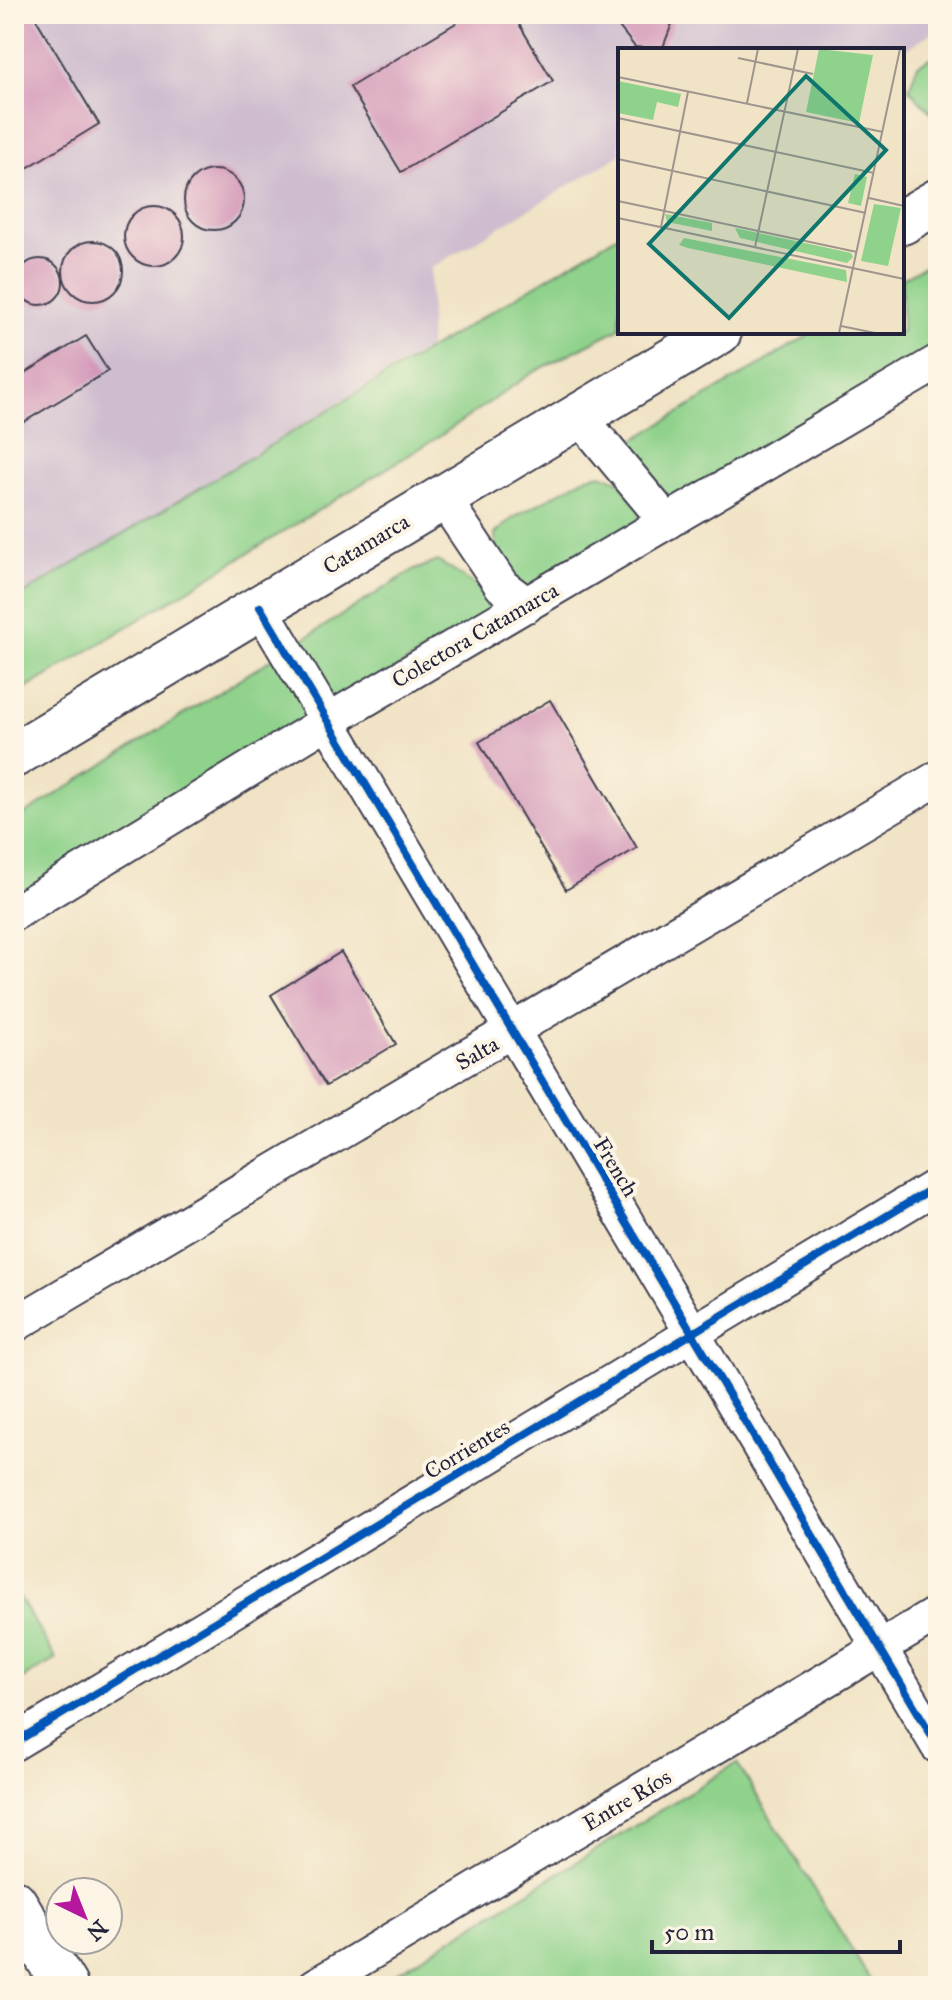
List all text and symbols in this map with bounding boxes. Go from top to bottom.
inset map [618,48,904,334]
street label: Catamarca [318,507,415,580]
street label: Colectora Catamarca [387,576,564,694]
street label: Salta [451,1030,504,1076]
street label: French [588,1132,644,1202]
street label: Corrientes [420,1413,514,1485]
street label: Entre Ríos [578,1763,676,1837]
north arrow [44,1876,124,1956]
scale bar [652,1904,900,1954]
text: N [81,1914,113,1947]
text: 50 m [664,1917,714,1947]

